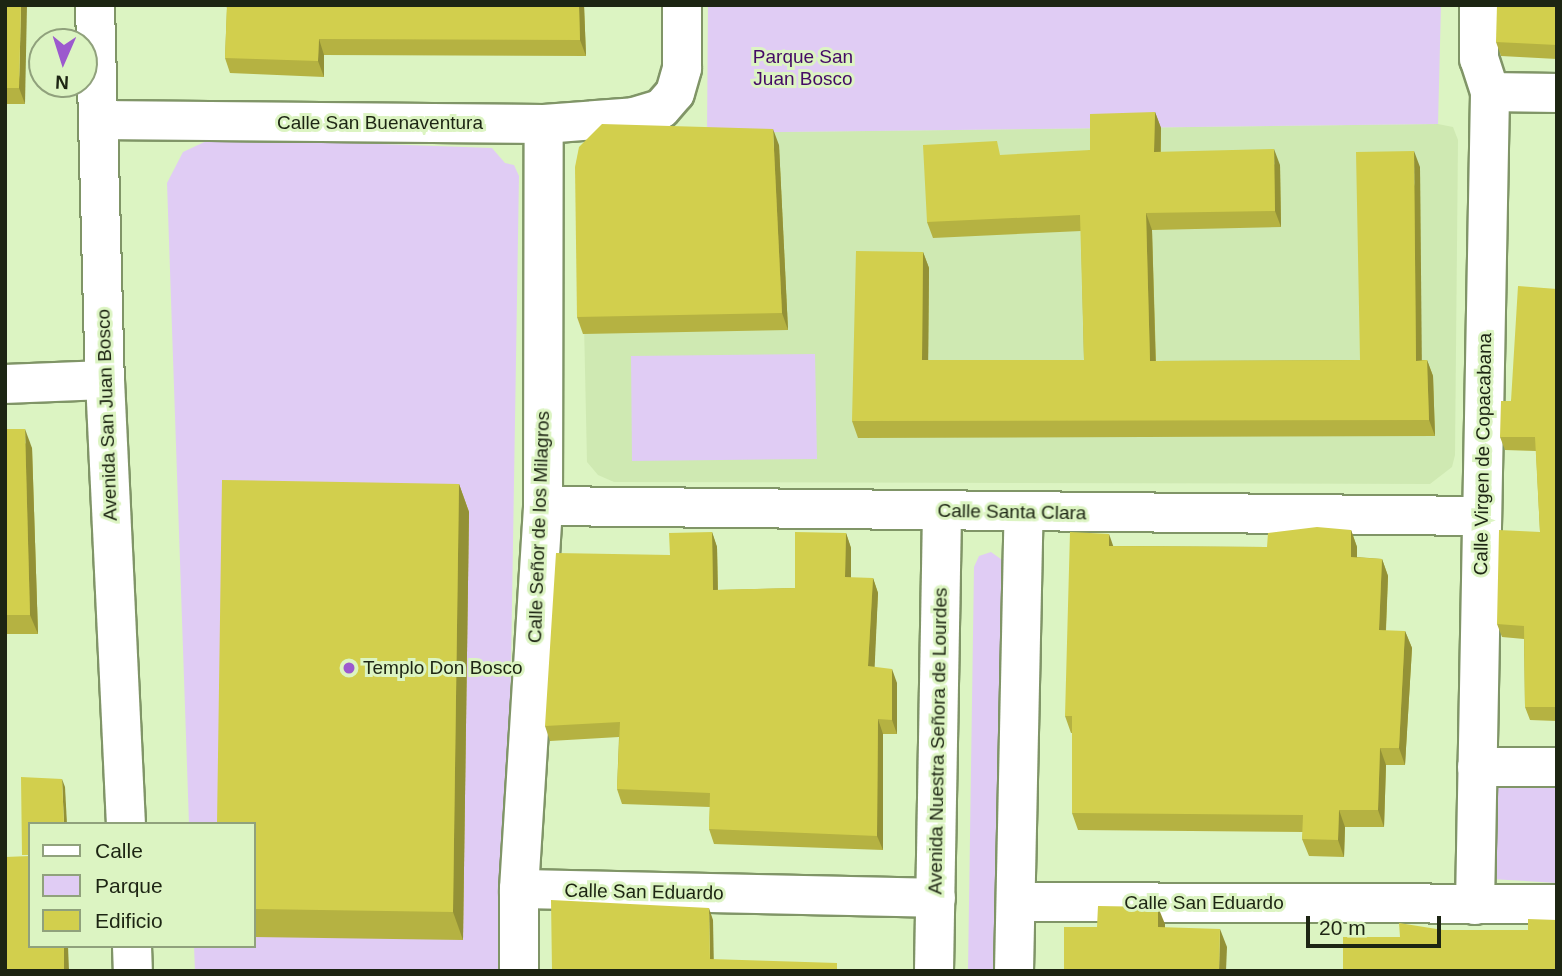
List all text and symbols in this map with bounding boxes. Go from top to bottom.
north arrow [28,28,98,98]
park label: Parque San Juan Bosco [753,46,853,90]
text: N [55,72,69,93]
street label: Calle San Buenaventura [277,112,483,134]
street label: Avenida San Juan Bosco [92,309,122,521]
street label: Calle Virgen de Copacabana [1469,333,1497,575]
street label: Calle Señor de los Milagros [524,411,554,643]
street label: Calle Santa Clara [937,499,1087,525]
street label: Avenida Nuestra Señora de Lourdes [924,587,952,895]
place label: Templo Don Bosco [363,657,522,679]
marker: Templo Don Bosco [341,660,357,676]
legend [28,822,256,948]
text: Calle [95,839,143,862]
text: Parque [95,874,163,897]
street label: Calle San Eduardo [564,879,724,905]
street label: Calle San Eduardo [1124,892,1284,914]
scale bar [1310,902,1445,946]
text: Edificio [95,909,163,932]
text: 20 m [1319,916,1366,939]

